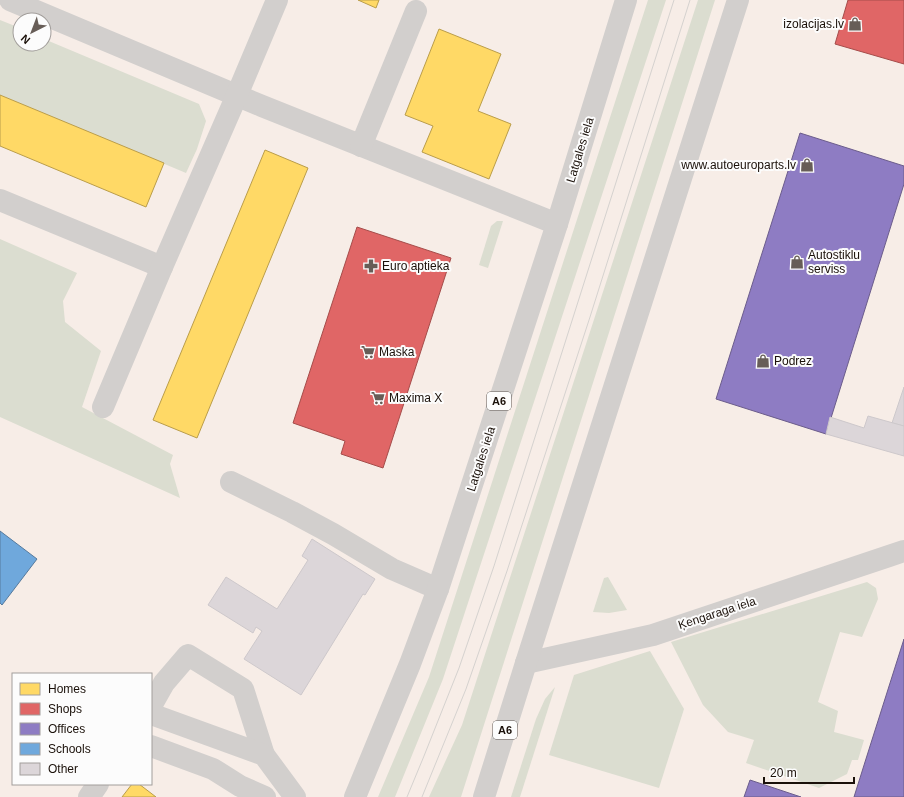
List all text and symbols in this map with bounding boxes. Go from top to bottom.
north arrow [12,12,52,52]
shop icon: izolacijas.lv [847,16,863,32]
place label: izolacijas.lv [783,17,844,31]
text: N [18,32,32,47]
street label: Latgales iela [563,115,597,184]
shop icon: www.autoeuroparts.lv [799,157,815,173]
place label: www.autoeuroparts.lv [680,158,796,172]
place label: Autostiklu serviss [808,248,860,276]
shop icon: Autostiklu serviss [789,254,805,270]
pharmacy icon: Euro aptieka [363,258,379,274]
place label: Euro aptieka [382,259,450,273]
supermarket icon: Maska [360,344,376,360]
place label: Maska [379,345,415,359]
shop icon: Podrez [755,353,771,369]
place label: Podrez [774,354,812,368]
supermarket icon: Maxima X [370,390,386,406]
place label: Maxima X [389,391,442,405]
road number: A6 [487,392,511,410]
street label: Latgales iela [464,424,498,493]
street label: Ķengaraga iela [676,594,758,632]
legend [12,673,152,785]
text: Homes [48,682,86,696]
text: Shops [48,702,82,716]
road number: A6 [493,721,517,739]
text: Offices [48,722,85,736]
text: Schools [48,742,91,756]
scale bar [764,759,854,785]
text: Other [48,762,78,776]
text: 20 m [770,766,797,780]

